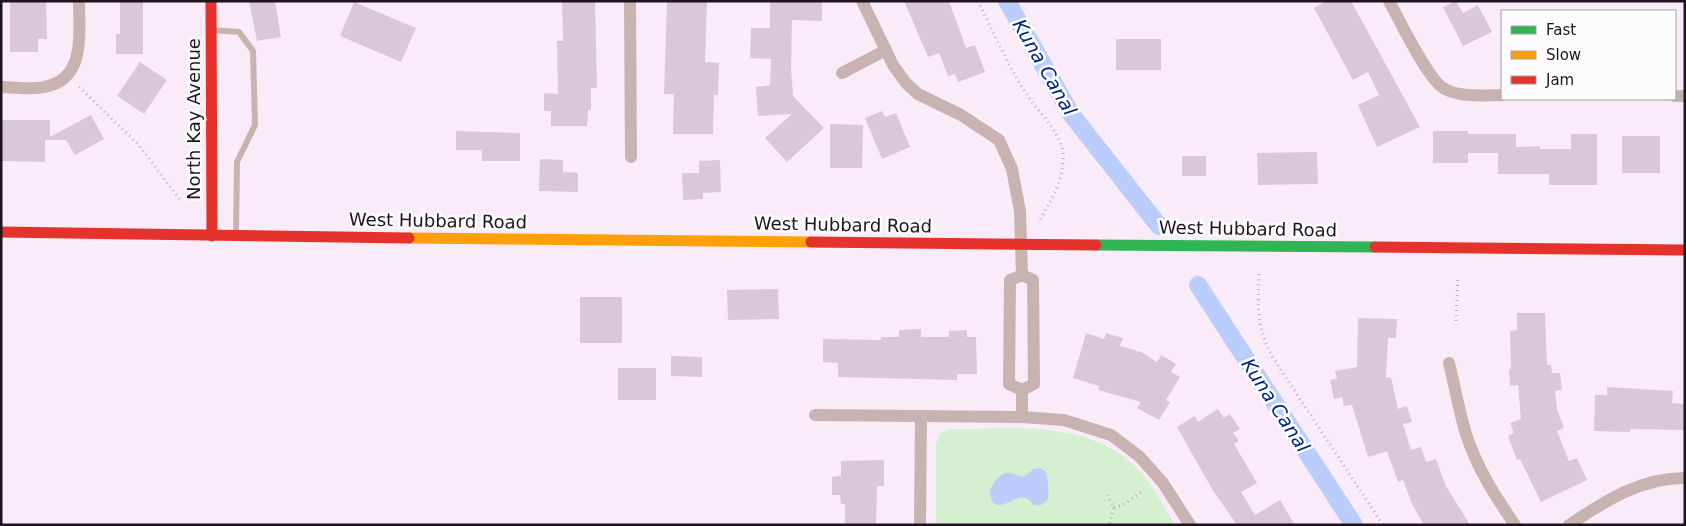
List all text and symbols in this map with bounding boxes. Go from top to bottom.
legend [1501,10,1676,100]
water label: Kuna Canal [1009,15,1082,120]
text: Fast [1546,21,1576,39]
street label: North Kay Avenue [183,38,204,200]
text: Slow [1546,46,1581,64]
text: Jam [1545,71,1574,89]
street label: West Hubbard Road [349,208,527,233]
street label: West Hubbard Road [754,212,932,237]
street label: West Hubbard Road [1159,216,1337,241]
water label: Kuna Canal [1237,354,1315,457]

